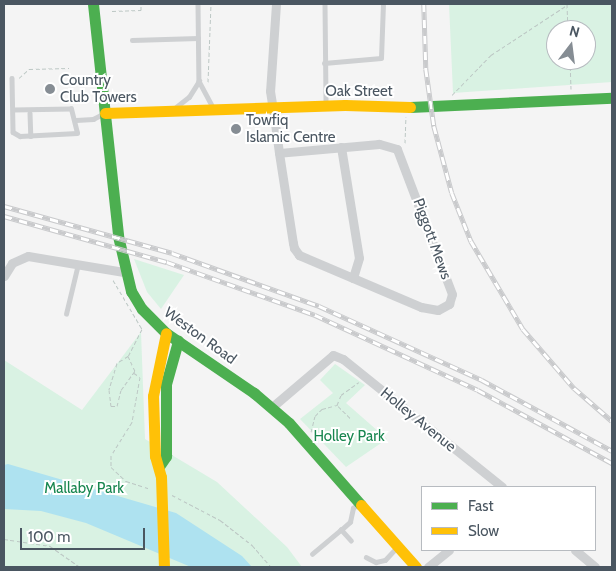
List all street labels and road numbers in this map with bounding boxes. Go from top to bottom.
street label: Oak Street [325,83,393,101]
street label: Piggott Mews [409,196,455,282]
street label: Weston Road [160,304,240,368]
street label: Holley Avenue [377,384,459,456]

